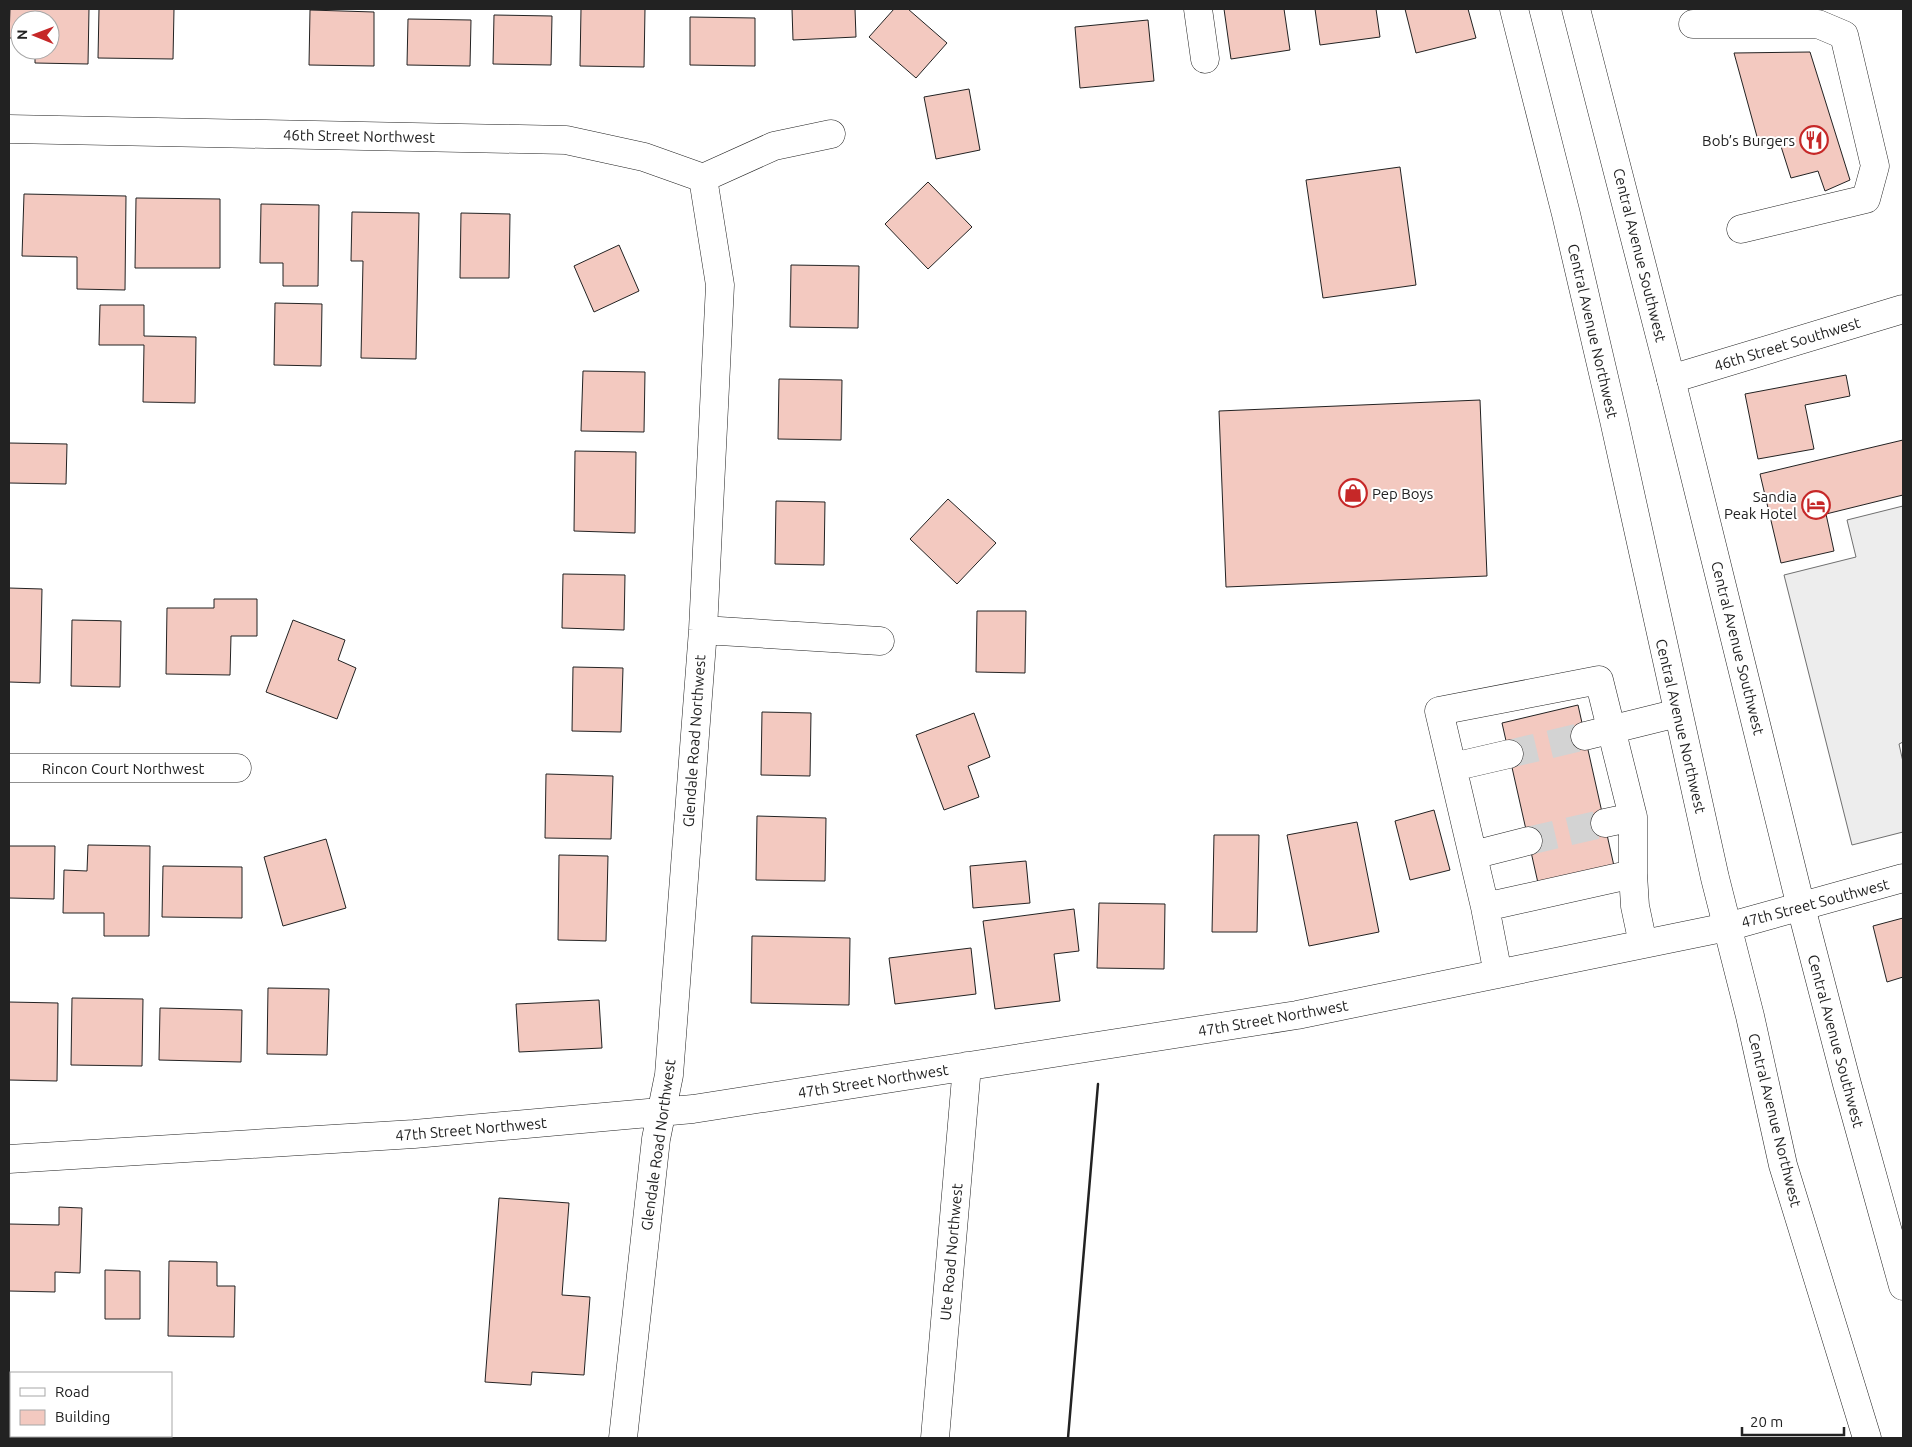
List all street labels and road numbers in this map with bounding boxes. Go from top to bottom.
street label: 46th Street Northwest [283,126,435,146]
street label: Central Avenue Southwest [1610,166,1670,344]
street label: Central Avenue Northwest [1565,242,1621,420]
street label: 46th Street Southwest [1712,314,1862,374]
street label: Central Avenue Southwest [1708,559,1768,737]
street label: Central Avenue Northwest [1653,637,1709,815]
street label: Glendale Road Northwest [679,654,709,828]
street label: Rincon Court Northwest [42,760,204,777]
street label: 47th Street Southwest [1739,875,1891,931]
street label: Central Avenue Southwest [1805,953,1867,1130]
street label: 47th Street Northwest [1197,996,1349,1040]
street label: Central Avenue Northwest [1745,1031,1805,1209]
street label: Glendale Road Northwest [638,1058,678,1232]
street label: 47th Street Northwest [797,1061,950,1101]
street label: 47th Street Northwest [395,1114,548,1144]
street label: Ute Road Northwest [937,1183,965,1321]

